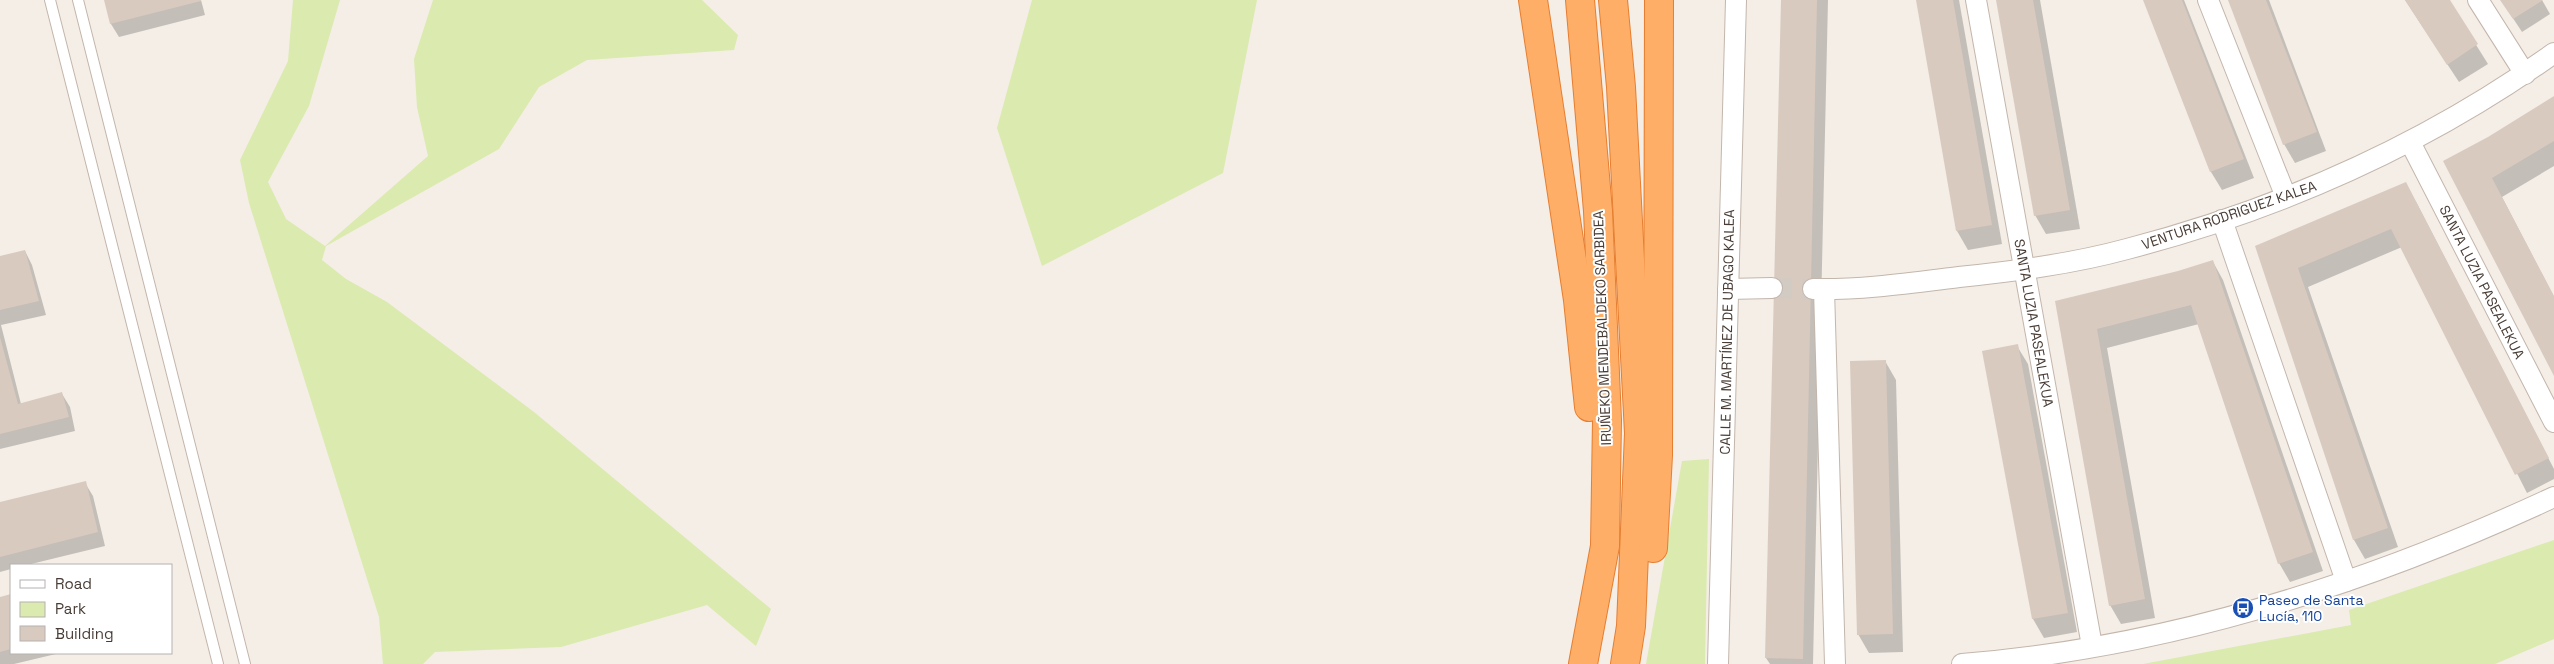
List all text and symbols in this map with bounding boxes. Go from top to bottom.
street label: VENTURA RODRIGUEZ KALEA [2139,177,2319,253]
street label: SANTA LUZIA PASEALEKUA [2435,202,2529,362]
street label: CALLE M. MARTÍNEZ DE UBAGO KALEA [1716,209,1738,455]
street label: IRUÑEKO MENDEBALDEKO SARBIDEA [1589,210,1615,446]
street label: SANTA LUZIA PASEALEKUA [2010,238,2058,409]
legend [10,564,172,654]
text: Road [55,574,92,593]
place label: Paseo de Santa Lucía, 110 [2259,591,2364,625]
bus stop icon: Paseo de Santa Lucía, 110 [2231,596,2255,620]
text: Park [55,599,86,618]
text: Building [55,624,114,643]

